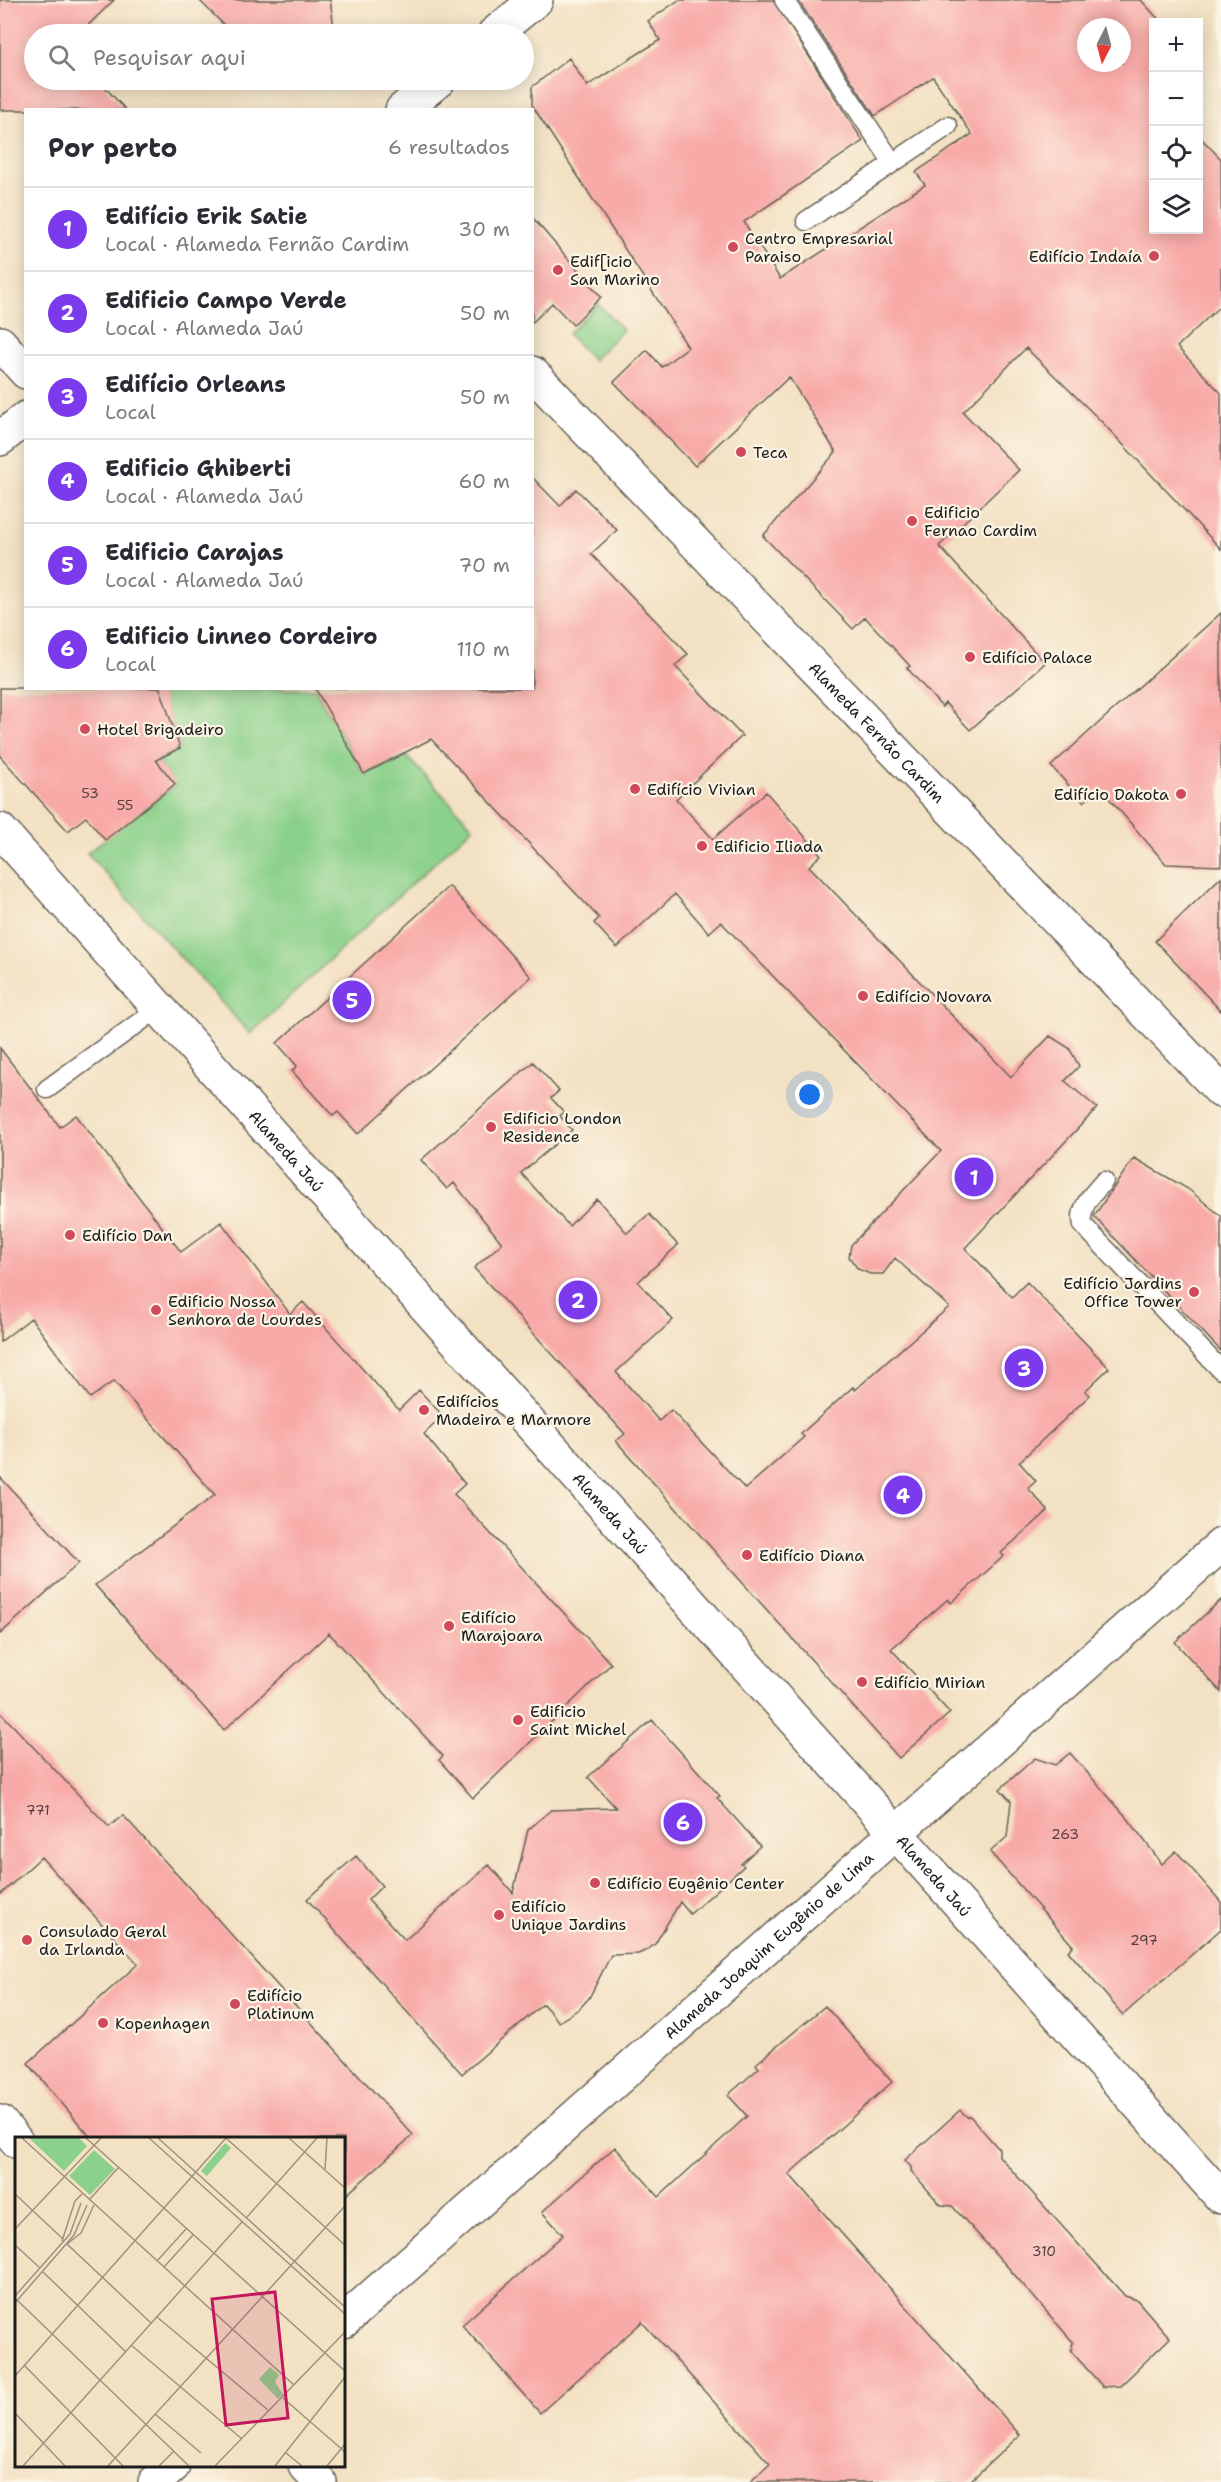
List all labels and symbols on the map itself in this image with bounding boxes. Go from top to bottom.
north arrow [1077,18,1131,72]
place label: Centro Empresarial Paraiso [745,228,893,267]
marker: Centro Empresarial Paraiso [726,240,740,254]
place label: Edifício Indaía [1029,246,1142,267]
marker: Edifício Indaía [1147,249,1161,263]
place label: Edif[icio San Marino [570,251,660,290]
marker: Edif[icio San Marino [551,263,565,277]
place label: Teca [753,442,788,463]
marker: Teca [734,445,748,459]
place label: Edificio Fernao Cardim [924,502,1037,541]
marker: Edificio Fernao Cardim [905,514,919,528]
place label: Edifício Palace [982,647,1093,668]
marker: Edifício Palace [963,650,977,664]
street label: Alameda Fernão Cardim [804,658,949,808]
place label: Hotel Brigadeiro [97,719,224,740]
marker: Hotel Brigadeiro [78,722,92,736]
place label: Edifício Vivian [647,779,756,800]
marker: Edifício Vivian [628,782,642,796]
house number: 53 [81,784,99,802]
place label: Edifício Dakota [1054,784,1169,805]
marker: Edifício Dakota [1174,787,1188,801]
house number: 55 [117,796,133,814]
place label: Edificio Iliada [714,836,823,857]
marker: Edificio Iliada [695,839,709,853]
pin: 5 [332,978,372,1022]
place label: Edifício Novara [875,986,992,1007]
marker: Edifício Novara [856,989,870,1003]
your location [795,1080,824,1109]
street label: Alameda Jaú [244,1106,328,1196]
place label: Edificio London Residence [503,1108,622,1147]
marker: Edificio London Residence [484,1120,498,1134]
pin: 1 [954,1154,994,1200]
place label: Edifício Dan [82,1225,173,1246]
marker: Edifício Dan [63,1228,77,1242]
place label: Edifício Jardins Office Tower [1063,1273,1182,1312]
pin: 2 [558,1278,598,1322]
marker: Edifício Jardins Office Tower [1187,1285,1201,1299]
place label: Edificio Nossa Senhora de Lourdes [168,1291,322,1330]
marker: Edificio Nossa Senhora de Lourdes [149,1303,163,1317]
pin: 3 [1004,1346,1044,1390]
place label: Edifícios Madeira e Marmore [436,1391,592,1430]
marker: Edifícios Madeira e Marmore [417,1403,431,1417]
street label: Alameda Jaú [568,1468,652,1559]
pin: 4 [884,1472,922,1518]
place label: Edifício Diana [759,1545,864,1566]
marker: Edifício Diana [740,1548,754,1562]
place label: Edifício Marajoara [461,1607,542,1646]
marker: Edifício Marajoara [442,1619,456,1633]
place label: Edifício Mirian [874,1672,986,1693]
marker: Edifício Mirian [855,1675,869,1689]
place label: Edificio Saint Michel [530,1701,626,1740]
marker: Edificio Saint Michel [511,1713,525,1727]
pin: 6 [664,1800,702,1844]
house number: 771 [26,1801,50,1819]
house number: 263 [1051,1825,1079,1843]
street label: Alameda Jaú [891,1831,976,1921]
street label: Alameda Joaquim Eugênio de Lima [660,1847,878,2044]
place label: Edifício Eugênio Center [607,1873,785,1894]
marker: Edifício Eugênio Center [588,1876,602,1890]
place label: Edifício Unique Jardins [511,1896,627,1935]
marker: Edifício Unique Jardins [492,1908,506,1922]
place label: Consulado Geral da Irlanda [39,1921,167,1960]
house number: 297 [1130,1931,1158,1949]
marker: Consulado Geral da Irlanda [20,1933,34,1947]
place label: Edifício Platinum [247,1985,315,2024]
marker: Edifício Platinum [228,1997,242,2011]
place label: Kopenhagen [115,2013,210,2034]
marker: Kopenhagen [96,2016,110,2030]
inset map [15,2137,345,2467]
house number: 310 [1032,2242,1056,2260]

